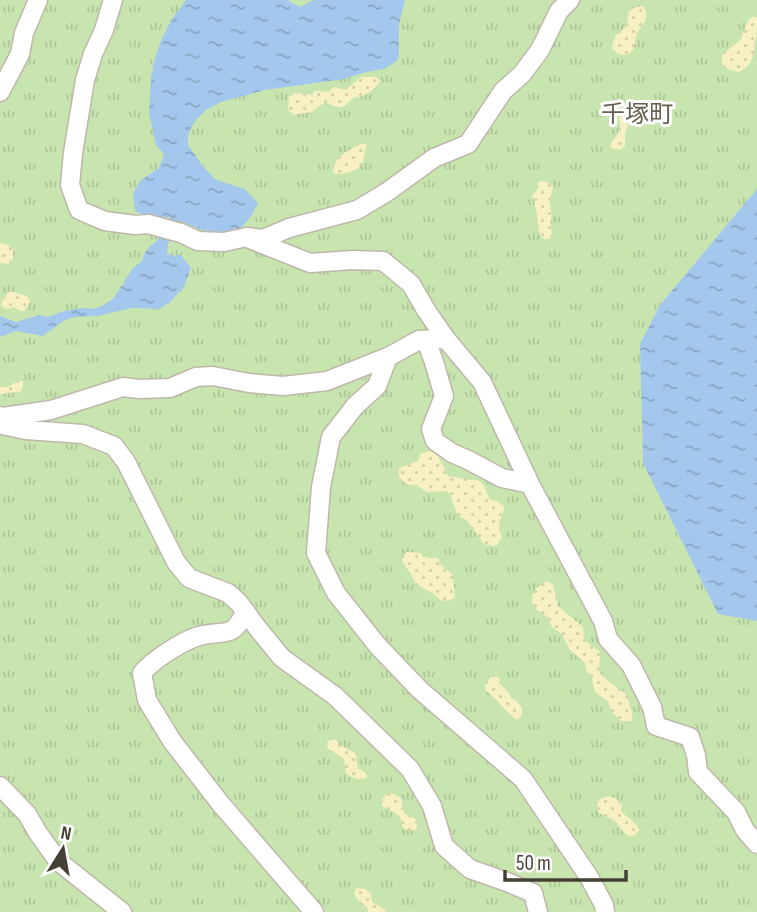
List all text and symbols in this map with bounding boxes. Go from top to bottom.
district label: 千塚町 [601,100,673,129]
north arrow [28,814,98,884]
text: N [59,822,73,846]
scale bar [505,838,626,882]
text: 50 m [516,851,551,876]

